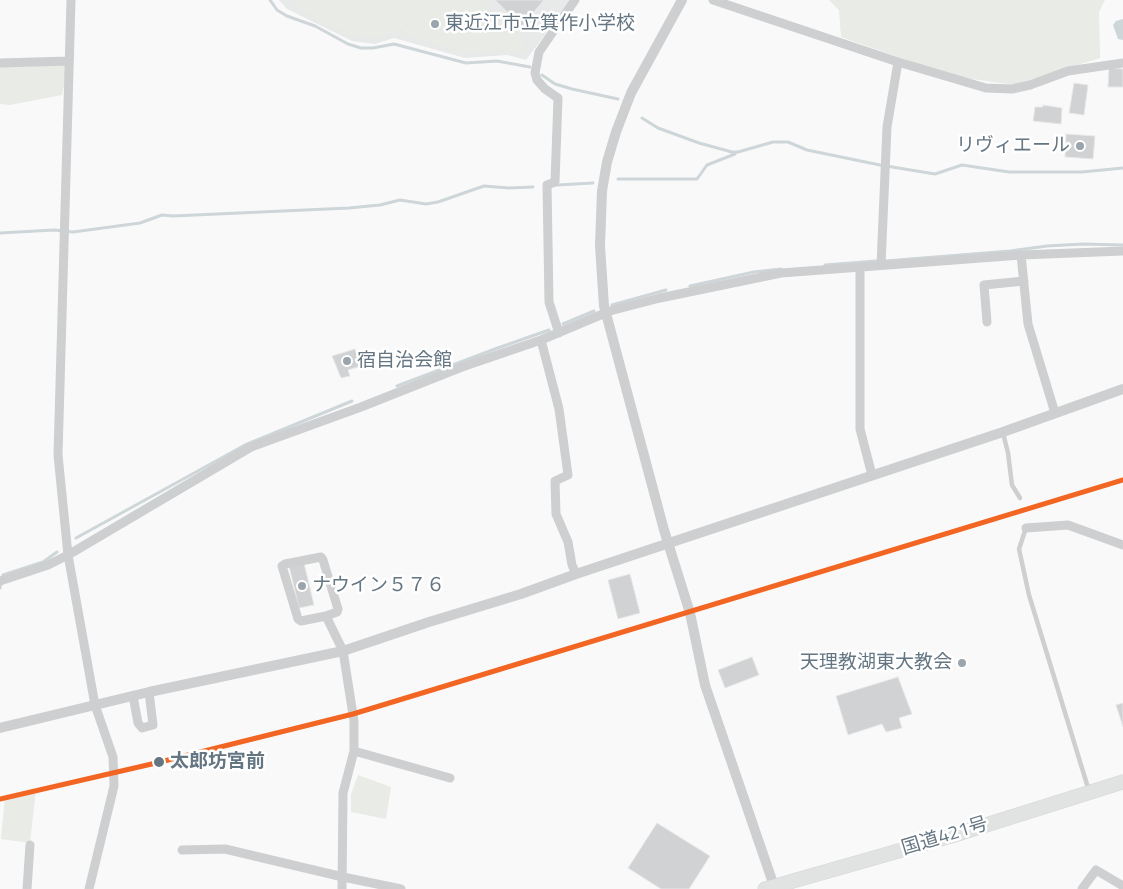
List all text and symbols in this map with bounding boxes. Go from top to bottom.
place label: 東近江市立箕作小学校 [445,13,635,35]
marker: 東近江市立箕作小学校 [429,18,441,30]
place label: リヴィエール [956,135,1070,157]
marker: リヴィエール [1074,140,1086,152]
place label: 宿自治会館 [357,350,452,372]
marker: 宿自治会館 [341,355,353,367]
place label: ナウイン５７６ [312,575,445,597]
marker: ナウイン５７６ [296,580,308,592]
place label: 天理教湖東大教会 [800,652,952,674]
marker: 天理教湖東大教会 [956,657,968,669]
place label: 太郎坊宮前 [170,751,265,773]
marker: 太郎坊宮前 [152,755,166,769]
street label: 国道421号 [899,813,991,861]

